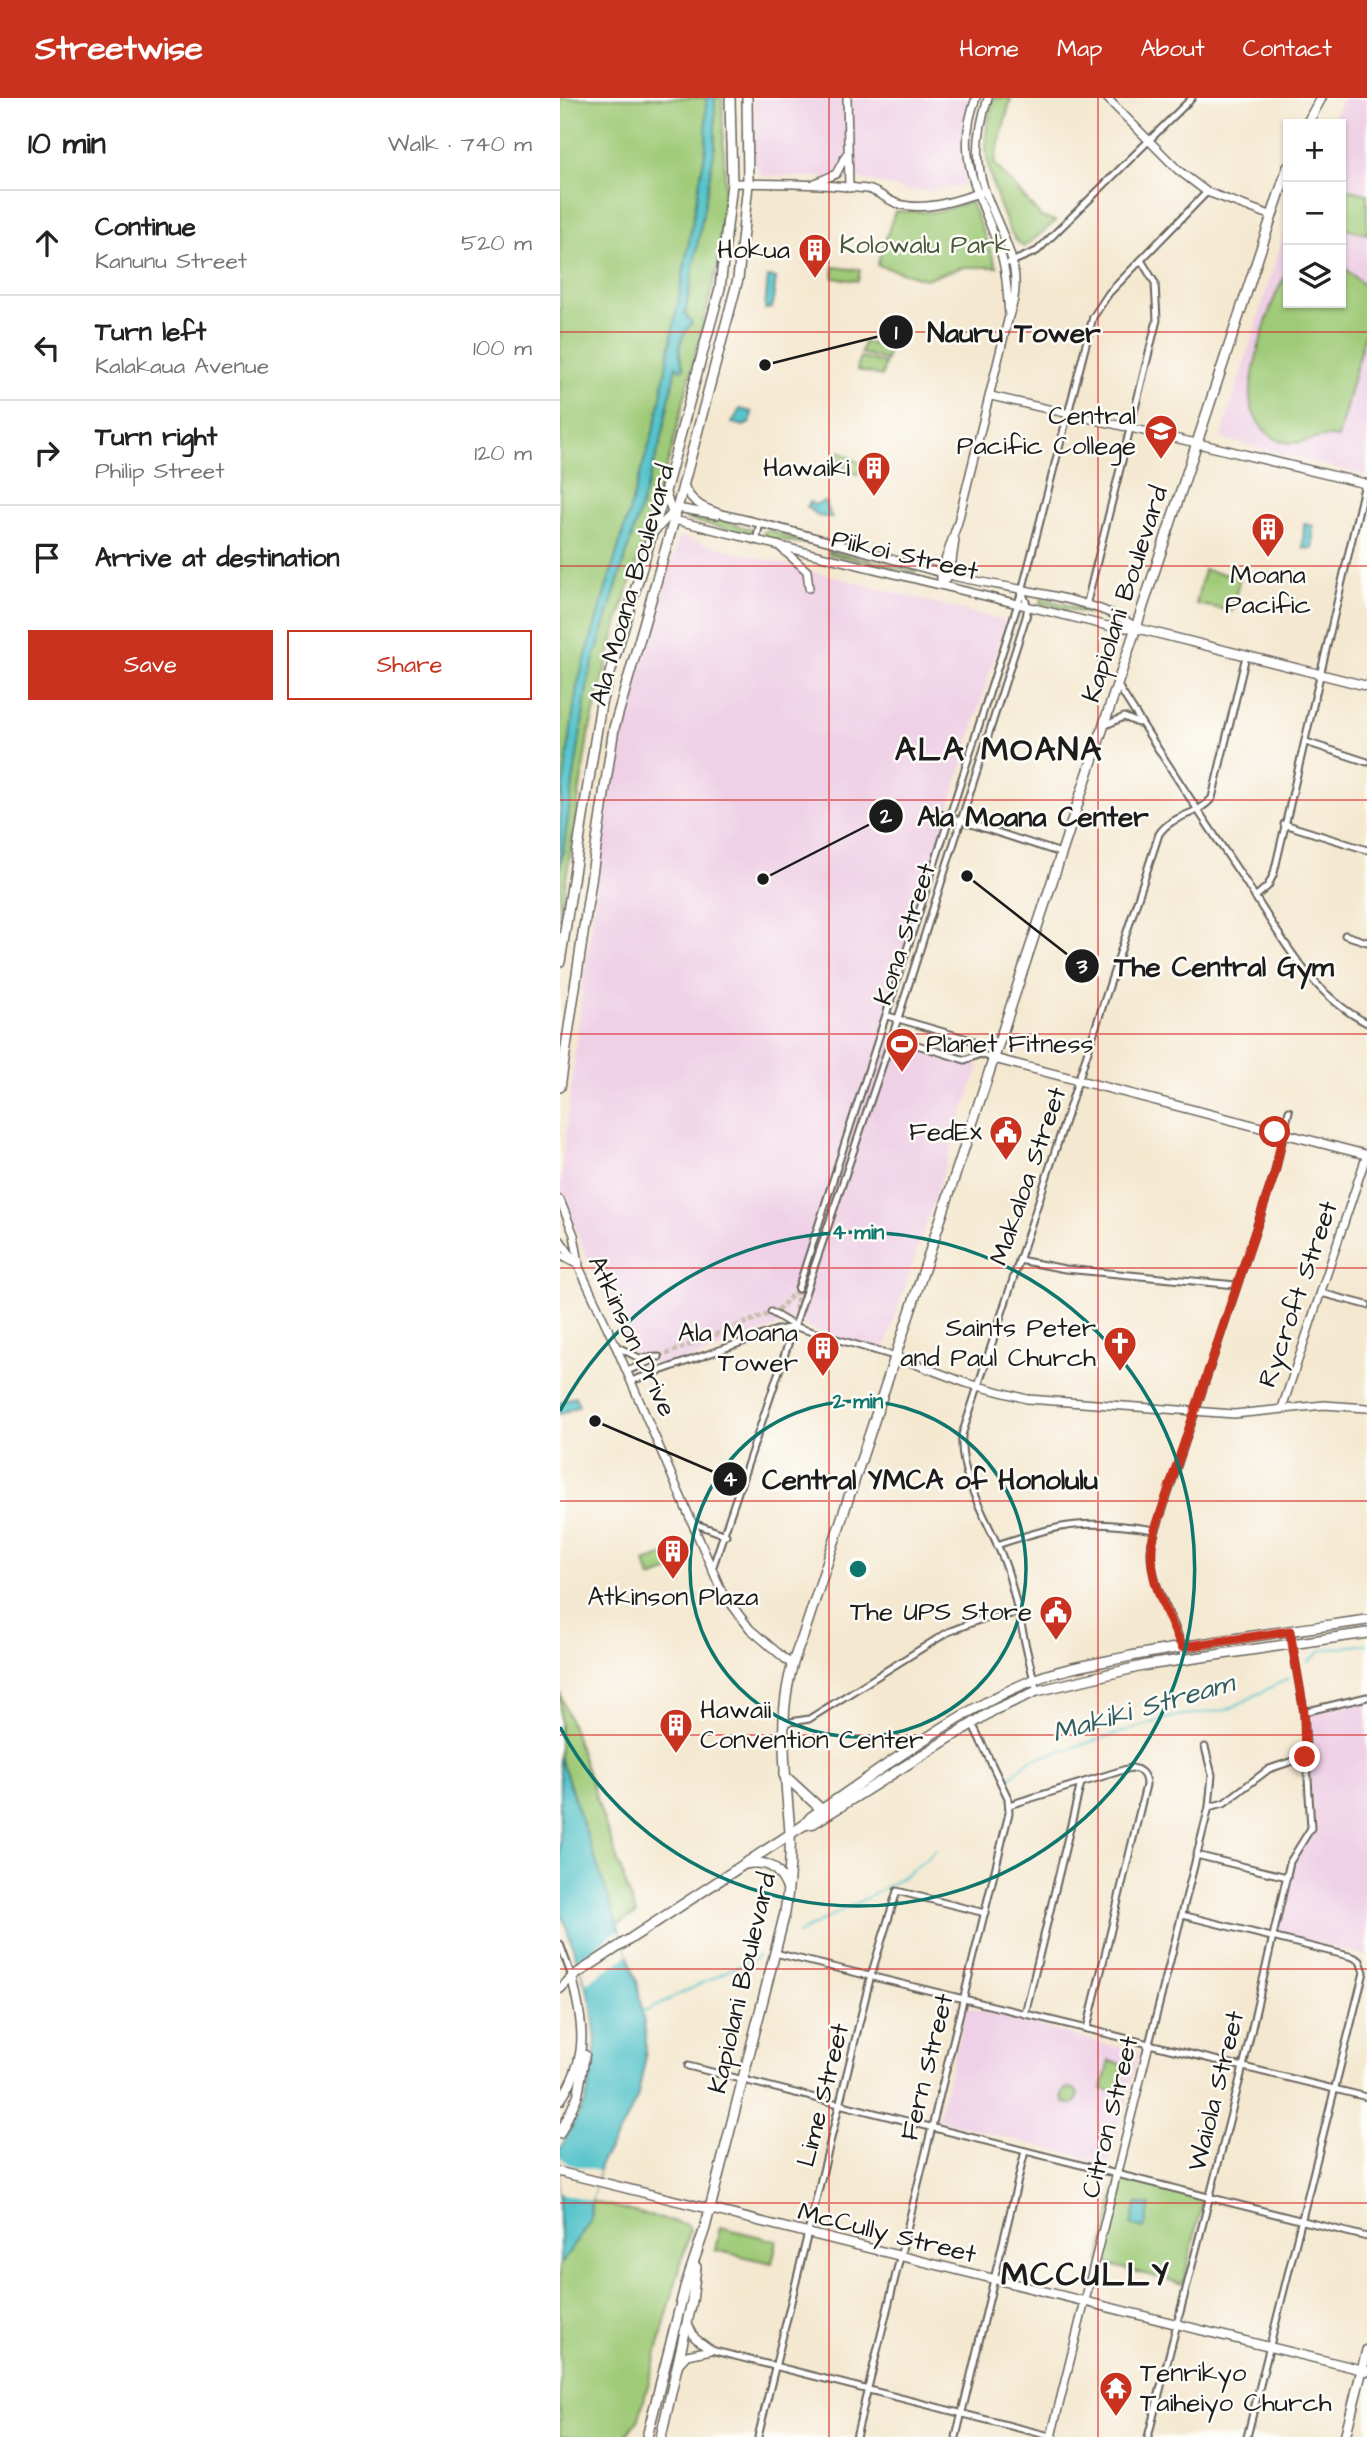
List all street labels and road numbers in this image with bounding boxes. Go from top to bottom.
street label: Ala Moana Boulevard [580,460,684,710]
street label: Kapiolani Boulevard [1073,481,1177,707]
street label: Piikoi Street [828,521,982,589]
street label: Kona Street [865,858,945,1010]
street label: Makaloa Street [981,1082,1076,1270]
street label: Rycroft Street [1249,1196,1349,1393]
street label: Atkinson Drive [579,1250,685,1422]
street label: Kapiolani Boulevard [699,1869,785,2097]
street label: Fern Street [891,1989,963,2144]
street label: Waiola Street [1179,2007,1253,2175]
street label: Lime Street [788,2019,858,2171]
street label: Citron Street [1073,2032,1148,2202]
street label: McCully Street [794,2193,980,2275]

